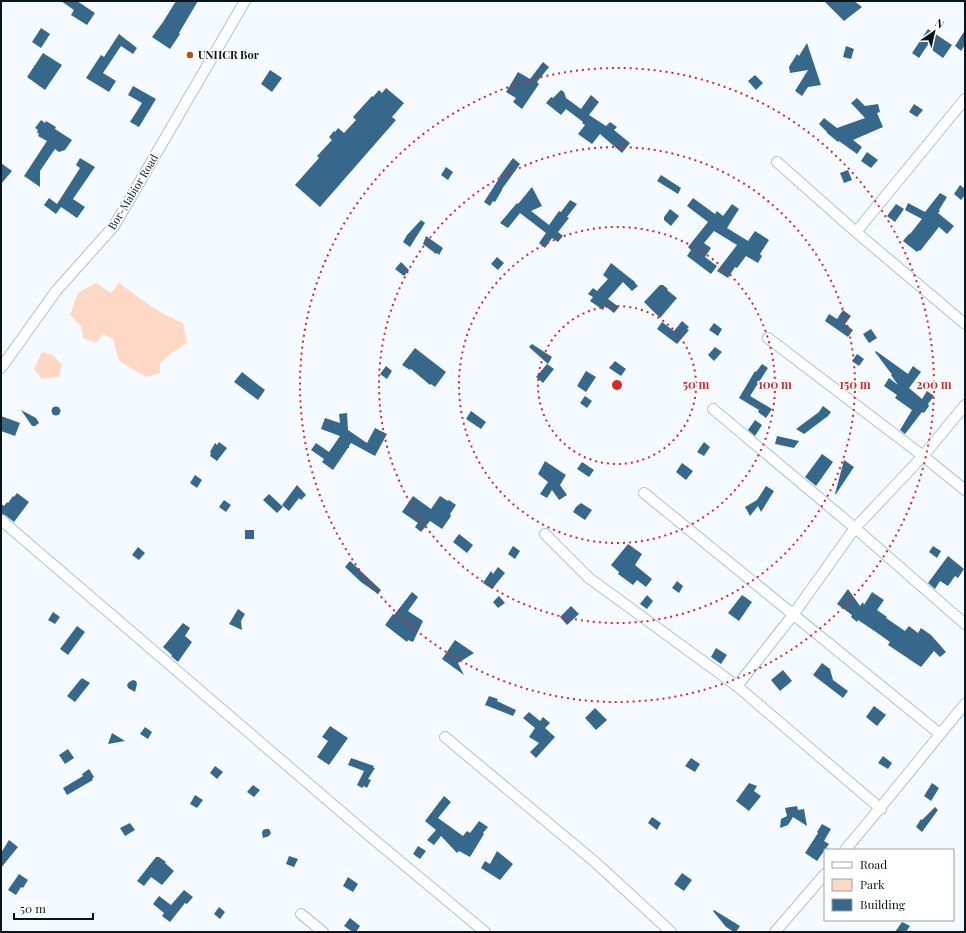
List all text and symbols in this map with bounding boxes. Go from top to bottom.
north arrow [914,12,954,52]
text: N [932,15,947,32]
place label: UNHCR Bor [198,47,260,62]
marker: UNHCR Bor [185,50,195,60]
street label: Bor-Mabior Road [104,151,161,232]
text: 50 m [683,376,710,392]
text: 100 m [758,376,792,392]
text: 150 m [839,376,871,392]
text: 200 m [916,376,952,392]
centre of rings [610,378,624,392]
legend [824,849,954,921]
text: Road [860,856,887,872]
text: Park [860,876,885,892]
scale bar [14,895,93,921]
text: Building [860,896,906,912]
text: 50 m [20,900,46,916]

